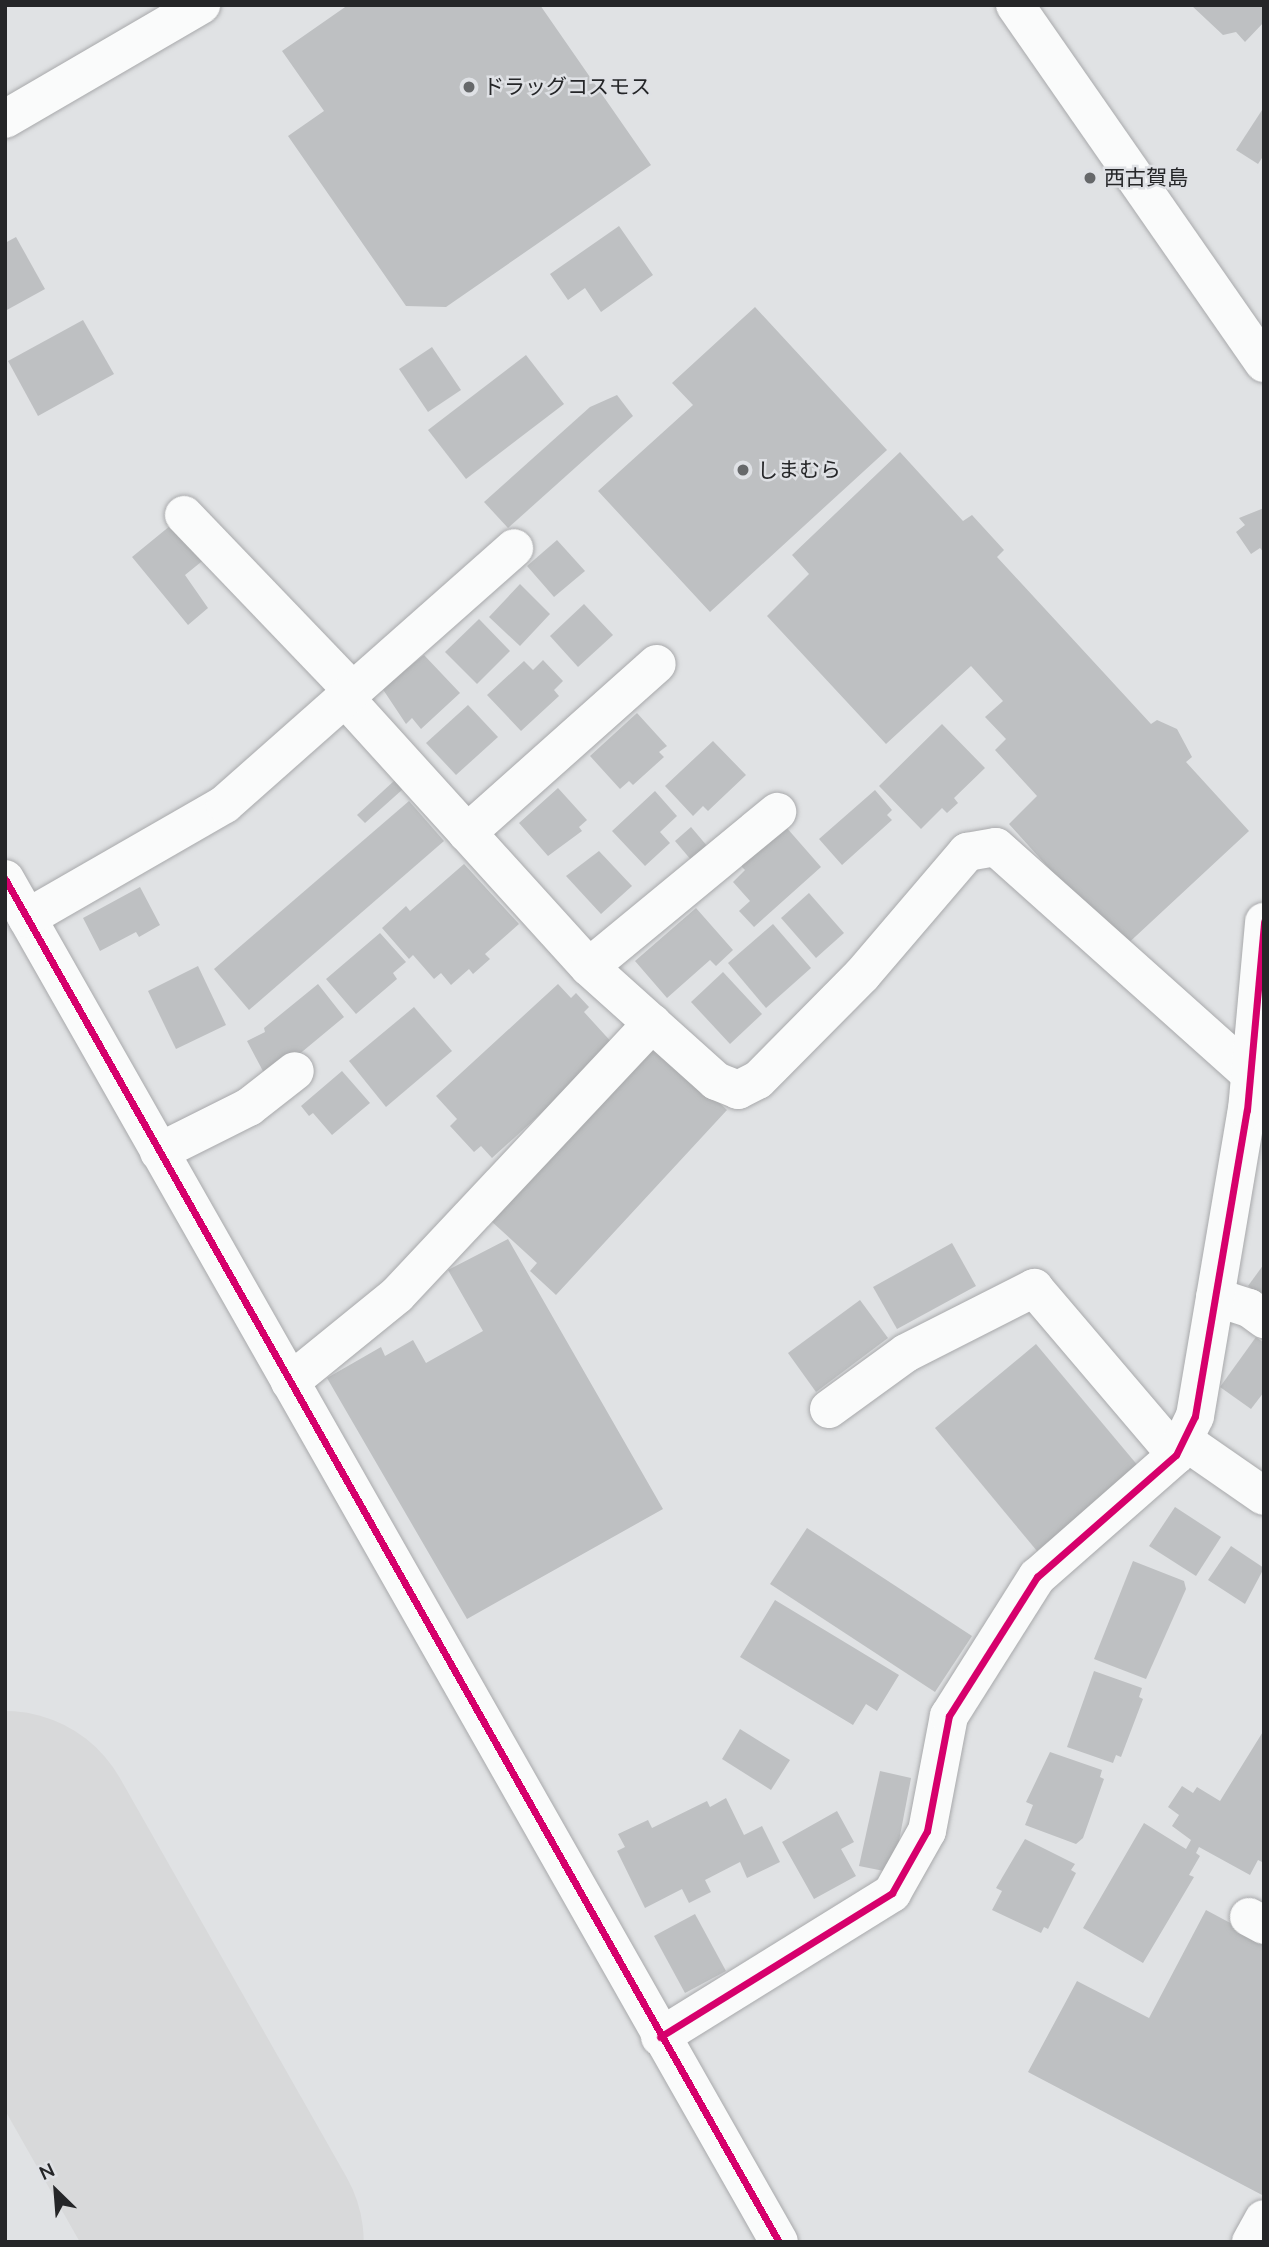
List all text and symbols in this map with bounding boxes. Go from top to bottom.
place label: ドラッグコスモス [483,74,651,100]
marker: ドラッグコスモス [461,79,477,95]
place label: 西古賀島 [1104,165,1188,191]
marker: 西古賀島 [1082,170,1098,186]
place label: しまむら [757,457,841,483]
marker: しまむら [735,462,751,478]
north arrow [21,2156,91,2226]
text: N [35,2157,59,2187]

